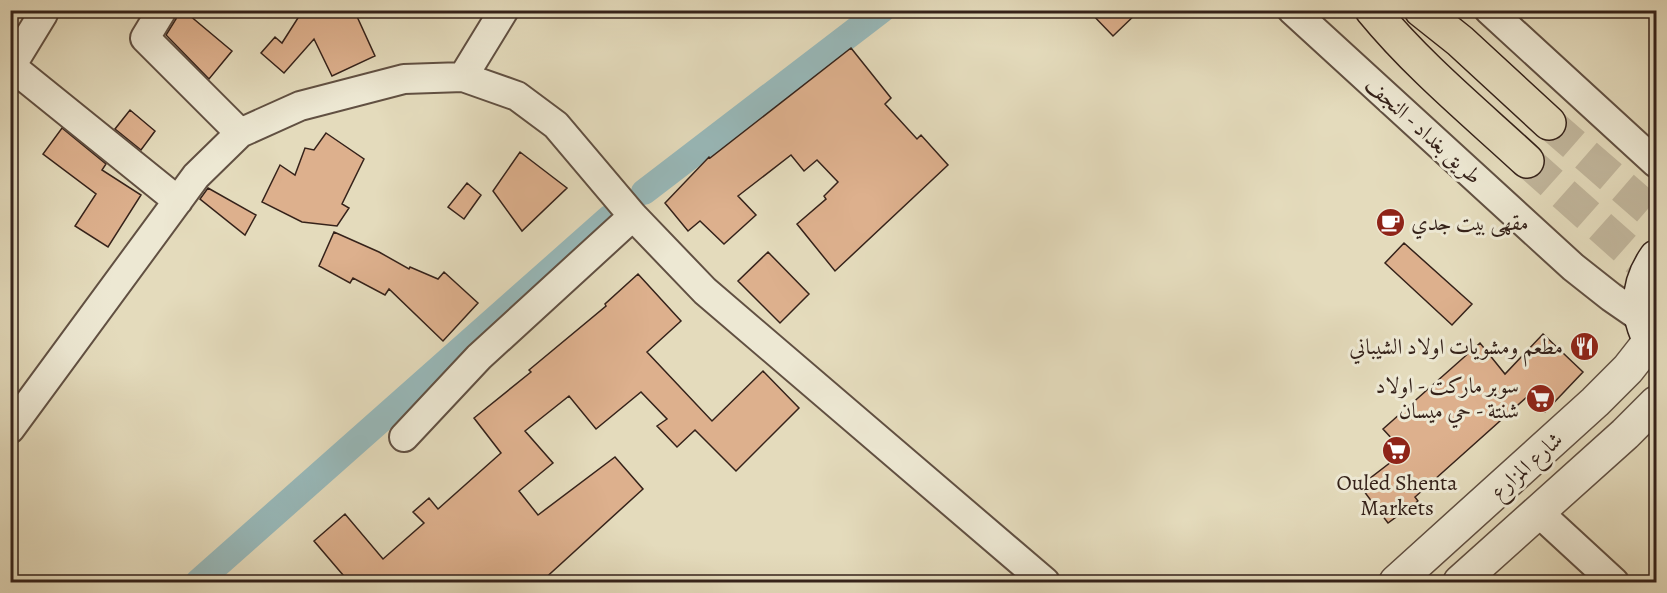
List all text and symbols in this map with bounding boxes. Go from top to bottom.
street label: طريق بغداد - النجف [1358,70,1488,191]
cafe icon: مقهى بيت جدي [1374,206,1406,238]
place label: مقهى بيت جدي [1411,208,1528,240]
restaurant icon: مطعم ومشويات اولاد الشيباني [1568,330,1600,362]
place label: مطعم ومشويات اولاد الشيباني [1349,332,1563,367]
place label: سوبر ماركت - اولاد شنتة - حي ميسان [1375,371,1519,429]
supermarket icon: سوبر ماركت - اولاد شنتة - حي ميسان [1524,382,1556,414]
street label: شارع المزارع [1484,425,1571,509]
supermarket icon: Ouled Shenta Markets [1381,434,1413,466]
place label: Ouled Shenta Markets [1336,468,1458,523]

